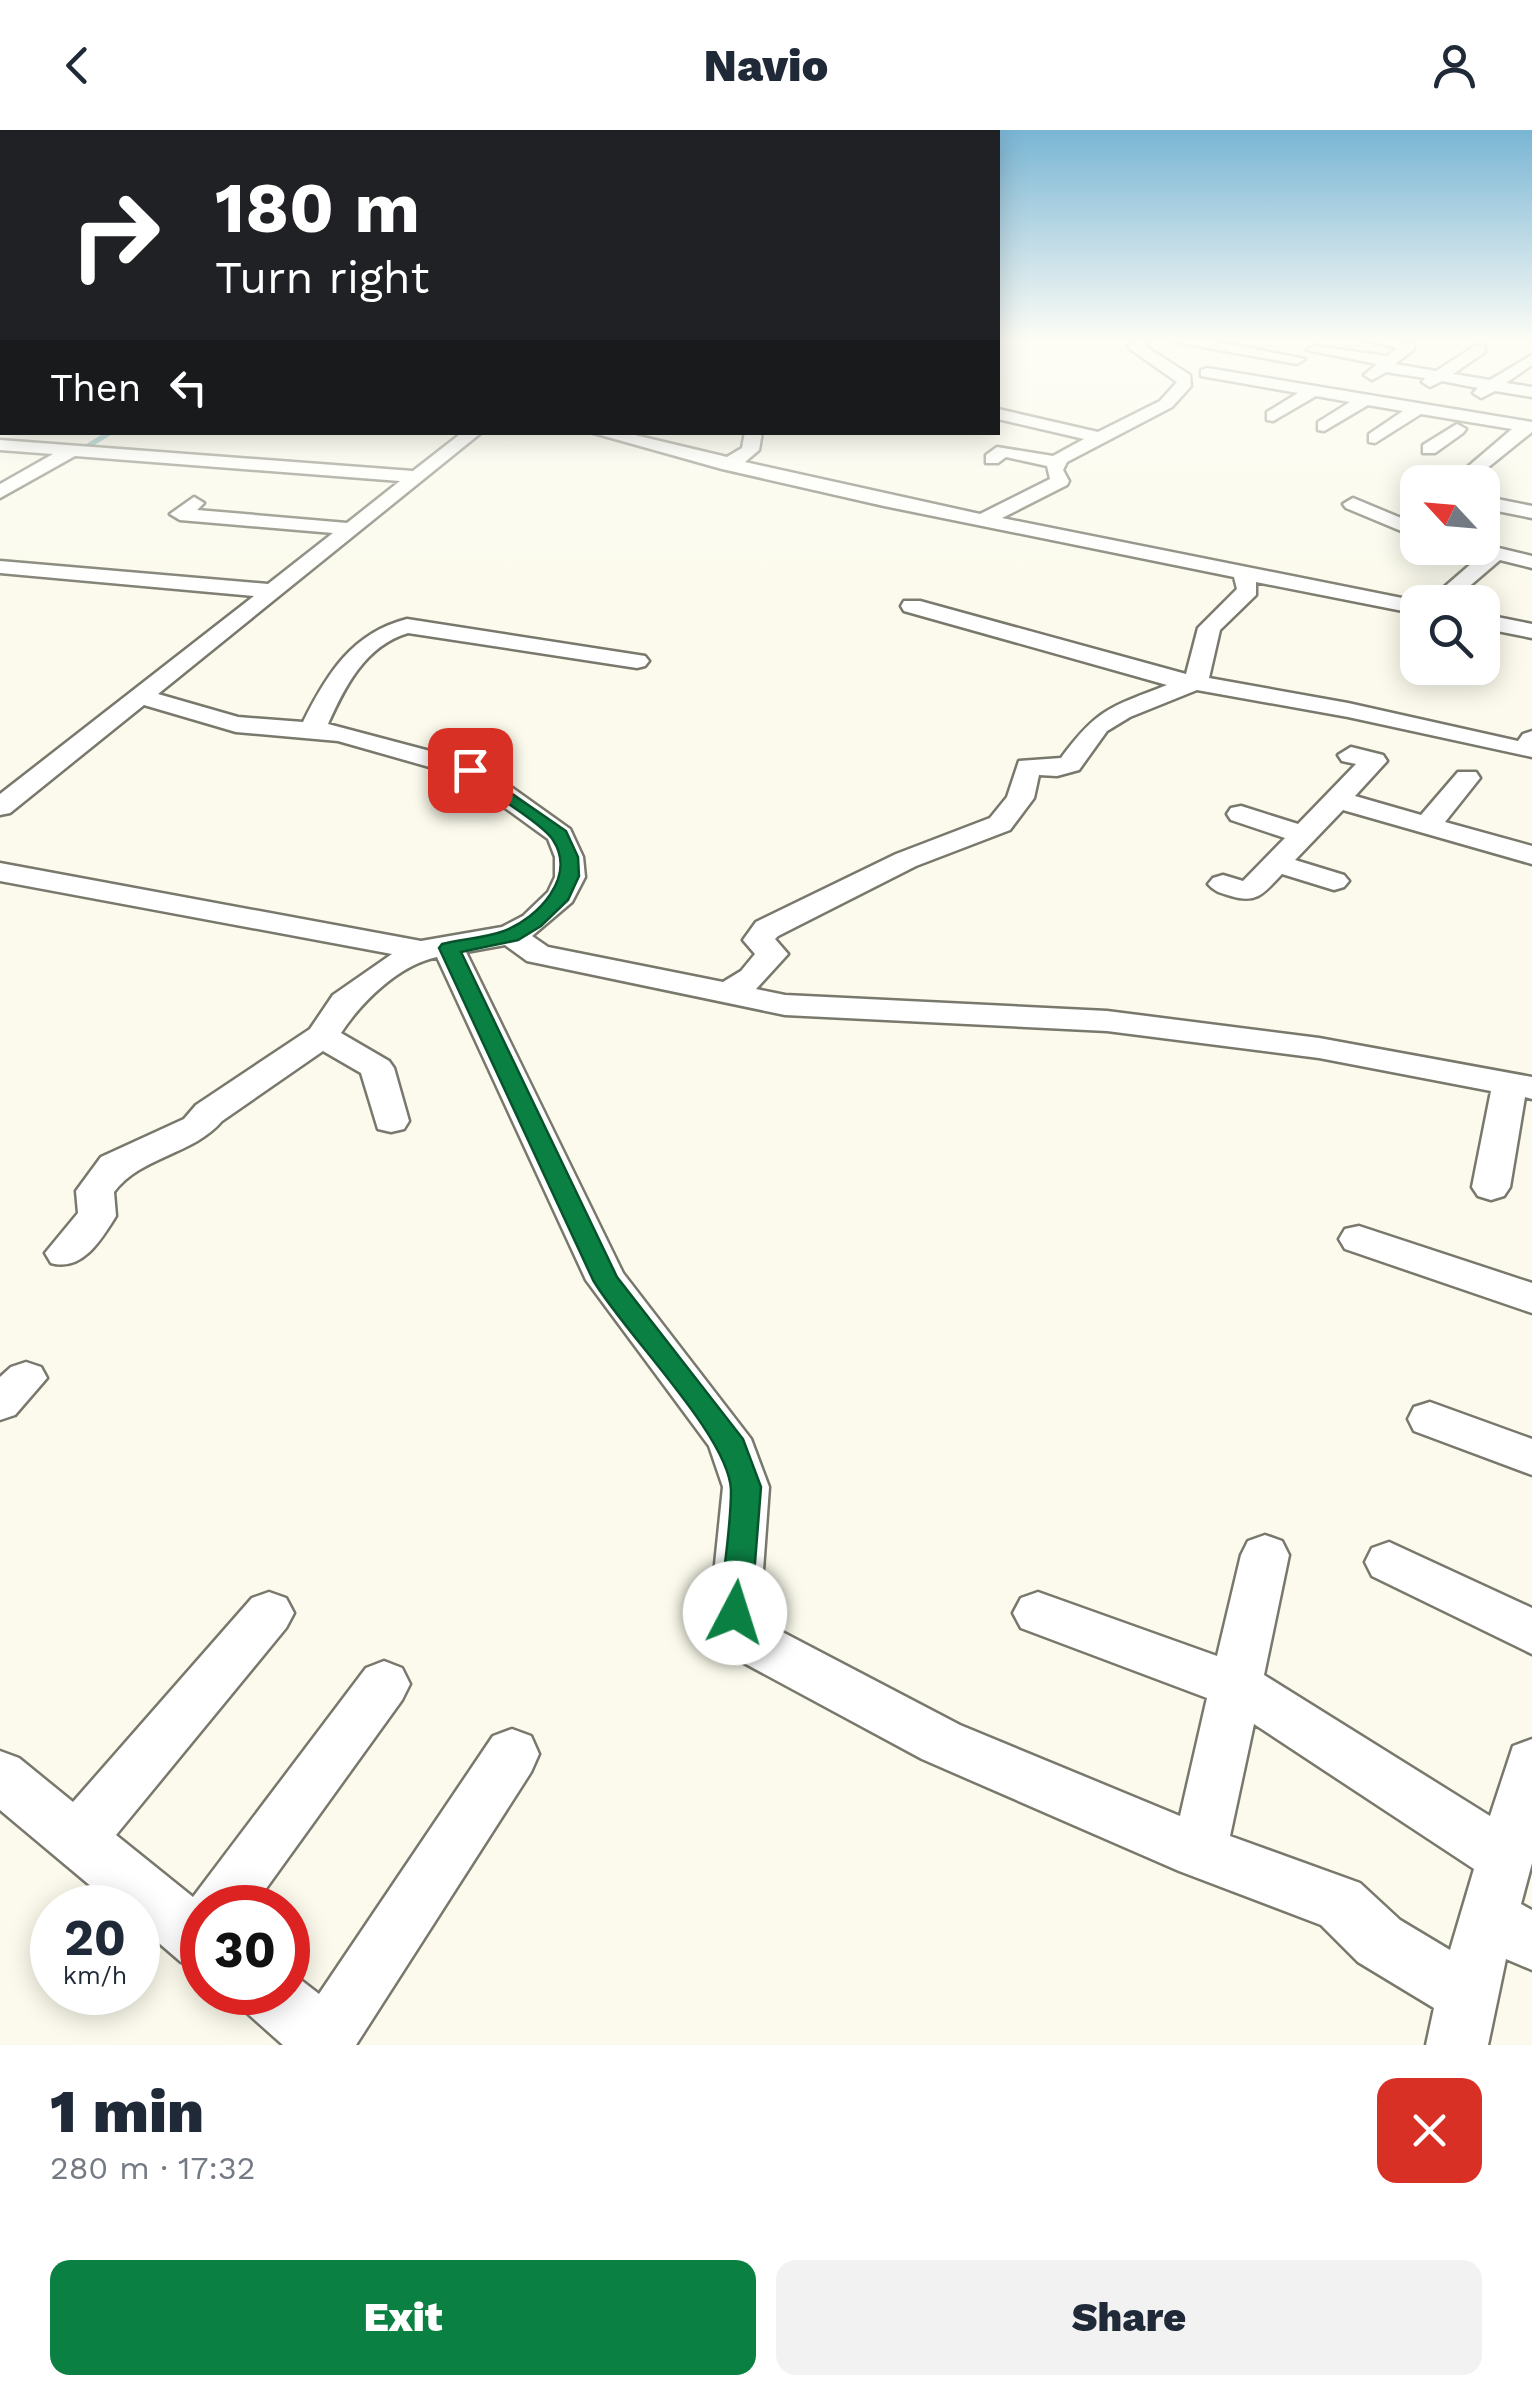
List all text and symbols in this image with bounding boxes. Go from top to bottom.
icon: back [50,38,105,93]
icon: person [1427,38,1482,93]
text: Navio [704,39,828,92]
text: 180 m [215,167,420,249]
icon: right [50,170,180,300]
text: Turn right [215,251,429,304]
icon: left [161,360,216,415]
text: Then [50,366,141,410]
north arrow [1400,465,1500,565]
map controls [1400,465,1500,685]
button: search [1400,585,1500,685]
pin [428,728,513,813]
icon: arrive [443,743,498,798]
position arrow [683,1561,787,1665]
speed limit sign: 30 [180,1885,310,2015]
text: 20 [64,1908,126,1967]
text: km/h [63,1961,127,1990]
text: 1 min [50,2076,204,2147]
button: close [1377,2078,1482,2183]
text: 280 m · 17:32 [50,2149,255,2187]
button: Exit [50,2260,756,2375]
button: Share [776,2260,1482,2375]

